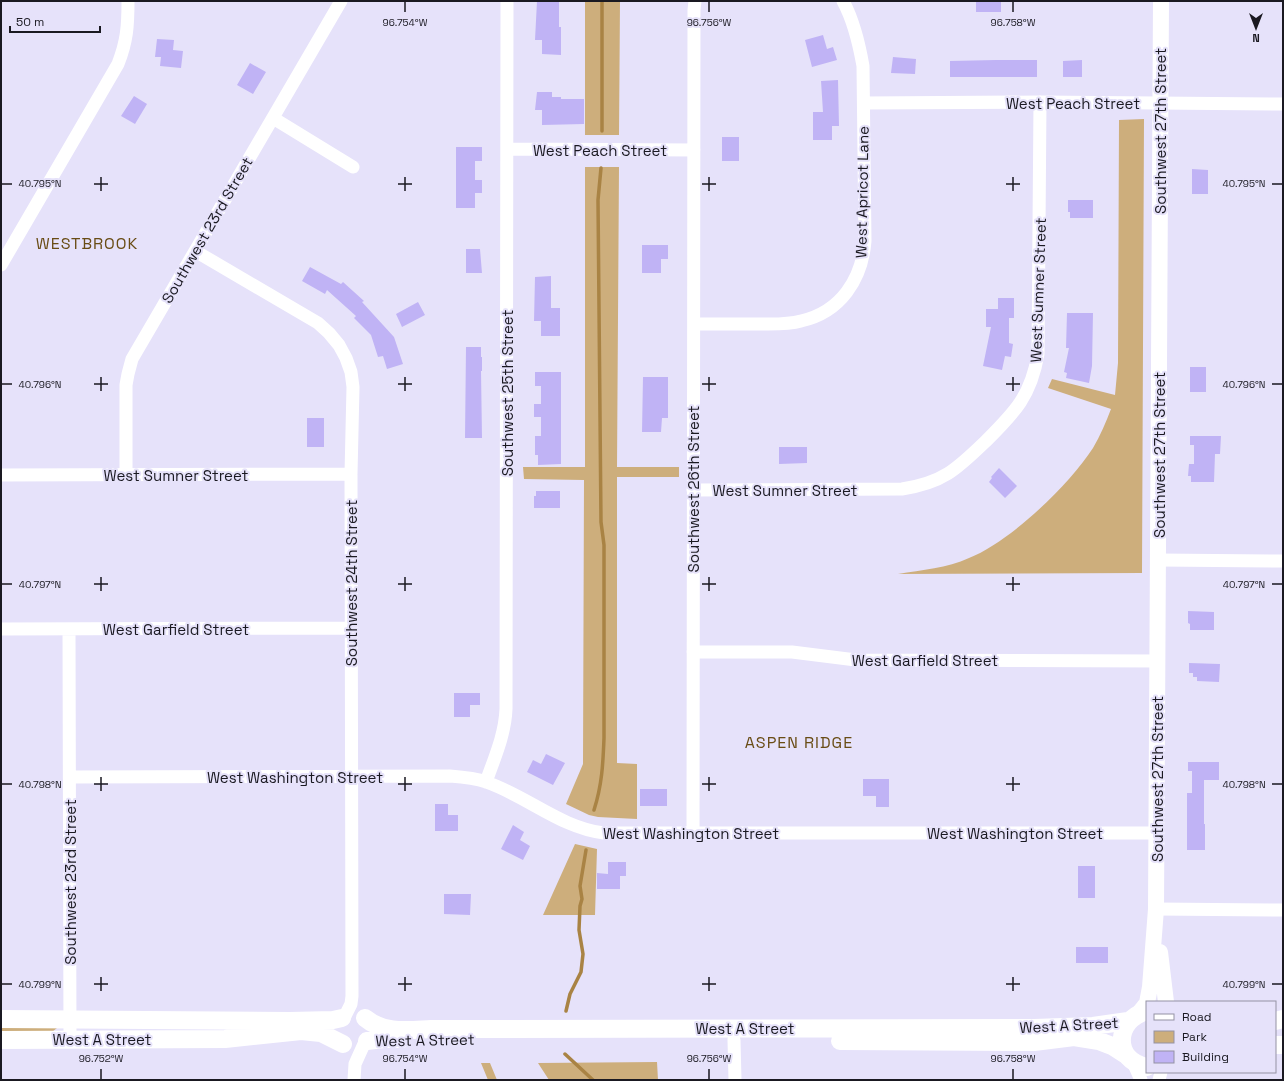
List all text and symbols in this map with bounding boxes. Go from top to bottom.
scale bar [10,8,100,34]
north arrow [1236,8,1276,48]
text: 50 m [16,14,44,30]
text: 96.754°W [383,16,428,29]
text: 96.756°W [687,16,732,29]
text: 96.758°W [991,16,1036,29]
text: N [1252,31,1260,45]
street label: Southwest 27th Street [1151,48,1170,214]
street label: West Peach Street [1006,94,1140,113]
street label: West Apricot Lane [851,126,873,258]
street label: West Peach Street [533,141,667,160]
street label: Southwest 23rd Street [157,153,257,307]
text: 40.795°N [19,177,61,190]
text: 40.795°N [1223,177,1265,190]
street label: West Sumner Street [1026,217,1050,363]
district label: WESTBROOK [36,233,138,254]
street label: Southwest 25th Street [498,310,517,476]
street label: Southwest 27th Street [1150,372,1169,538]
text: 40.796°N [19,378,62,391]
text: 40.796°N [1223,378,1266,391]
street label: Southwest 26th Street [684,405,703,572]
street label: West Sumner Street [104,466,249,485]
street label: West Sumner Street [713,481,858,500]
street label: Southwest 24th Street [342,500,361,666]
text: 40.797°N [19,578,61,591]
text: 40.797°N [1223,578,1265,591]
street label: West Garfield Street [103,620,249,639]
street label: West Garfield Street [852,651,998,670]
street label: Southwest 27th Street [1148,696,1167,862]
district label: ASPEN RIDGE [745,732,853,753]
street label: West Washington Street [207,768,383,787]
text: 40.798°N [18,778,62,791]
text: 40.798°N [1222,778,1266,791]
street label: Southwest 23rd Street [61,799,80,965]
street label: West Washington Street [603,824,779,843]
street label: West Washington Street [927,824,1103,843]
text: 40.799°N [19,978,62,991]
text: 40.799°N [1223,978,1266,991]
legend [1146,1001,1276,1073]
text: Road [1182,1009,1211,1025]
street label: West A Street [1019,1013,1119,1037]
street label: West A Street [695,1019,795,1038]
text: Park [1182,1029,1207,1045]
street label: West A Street [52,1030,152,1049]
street label: West A Street [375,1030,475,1050]
text: Building [1182,1049,1229,1065]
text: 96.752°W [79,1052,124,1065]
text: 96.754°W [383,1052,428,1065]
text: 96.756°W [687,1052,732,1065]
text: 96.758°W [991,1052,1036,1065]

